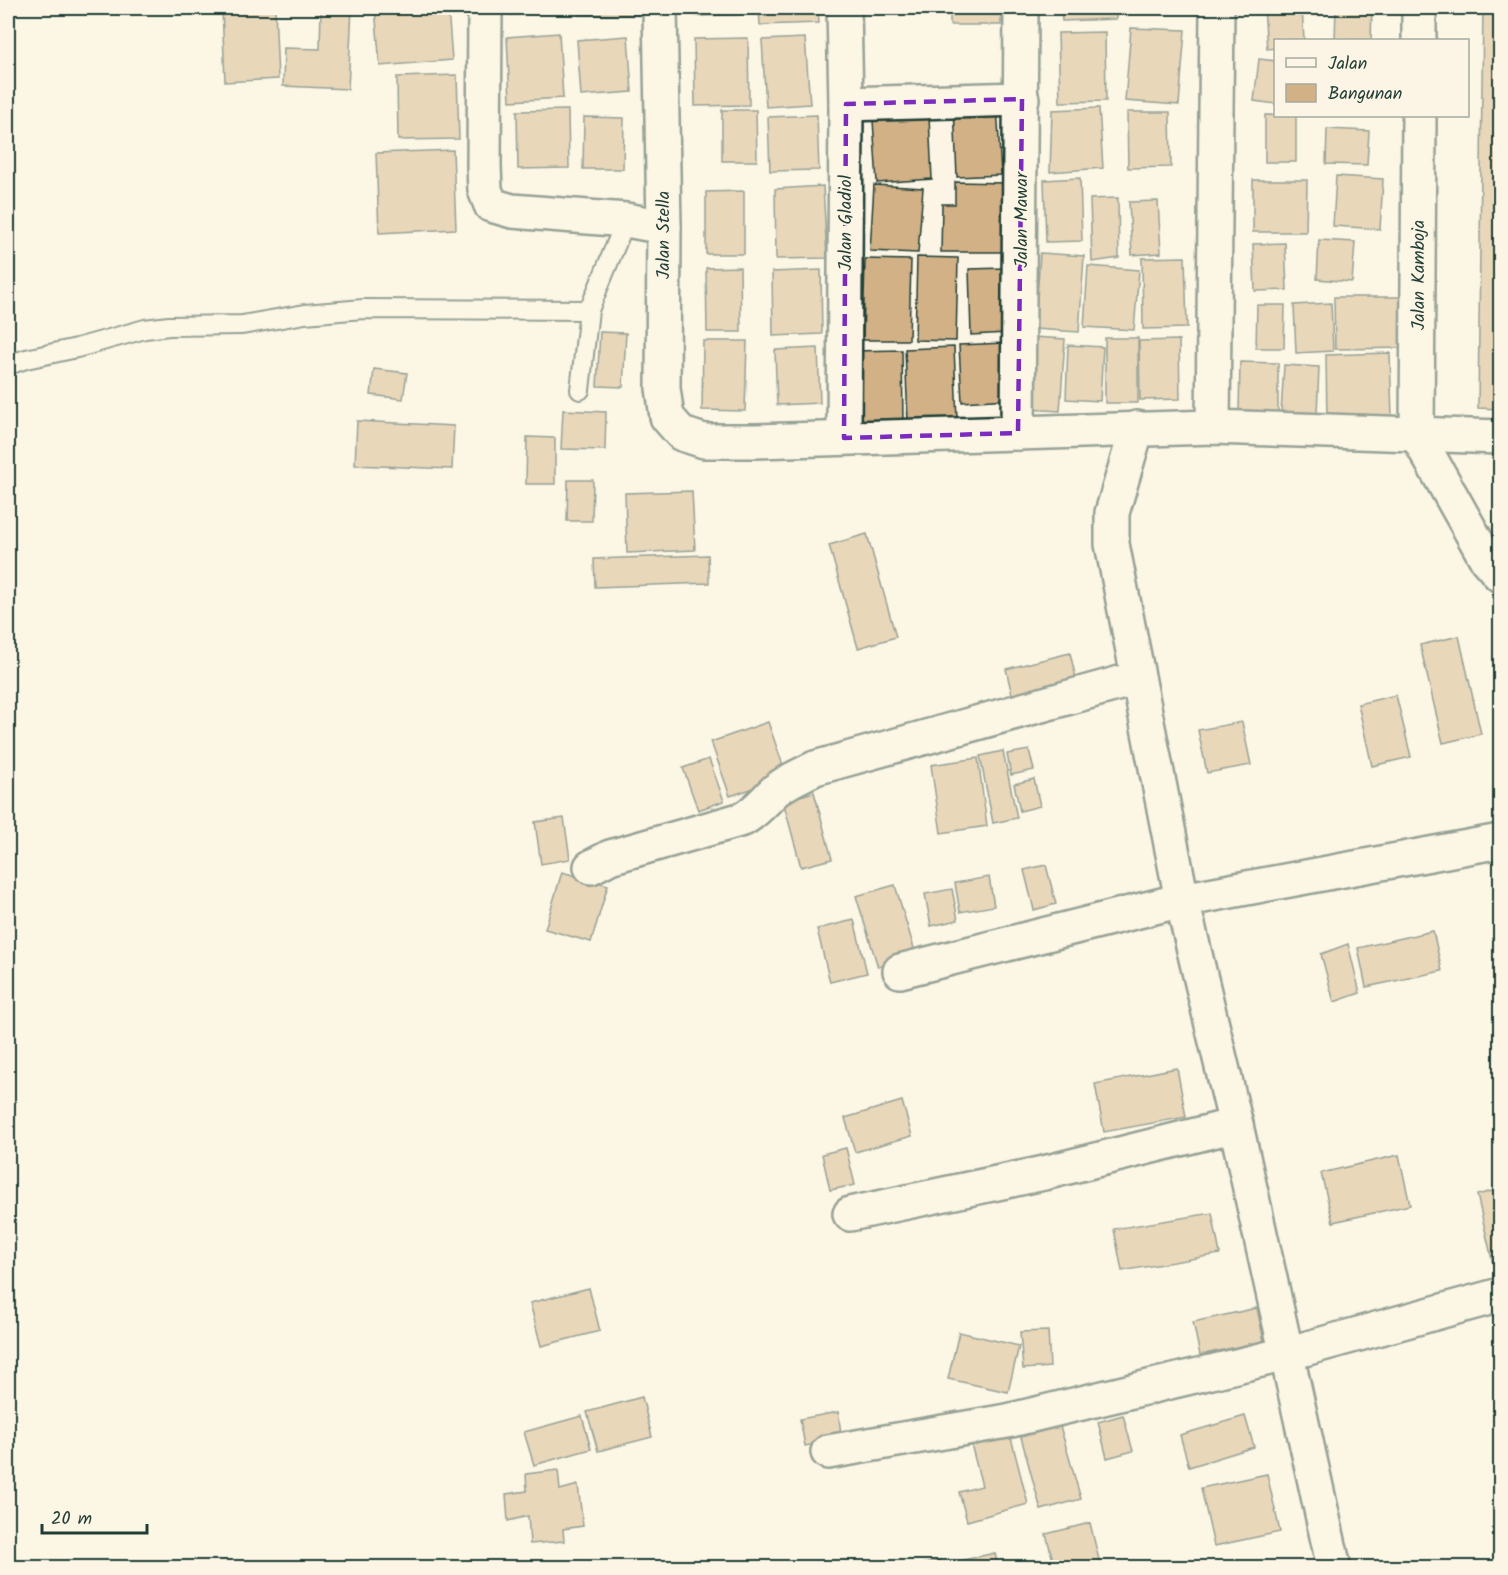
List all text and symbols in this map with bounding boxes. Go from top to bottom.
legend [1274,39,1469,117]
text: Jalan [1328,50,1367,79]
text: Bangunan [1328,80,1402,109]
street label: Jalan Mawar [1008,171,1037,268]
street label: Jalan Gladiol [832,174,861,271]
street label: Jalan Stella [650,191,679,279]
street label: Jalan Kamboja [1405,220,1434,330]
scale bar [42,1497,147,1535]
text: 20 m [51,1505,92,1534]

